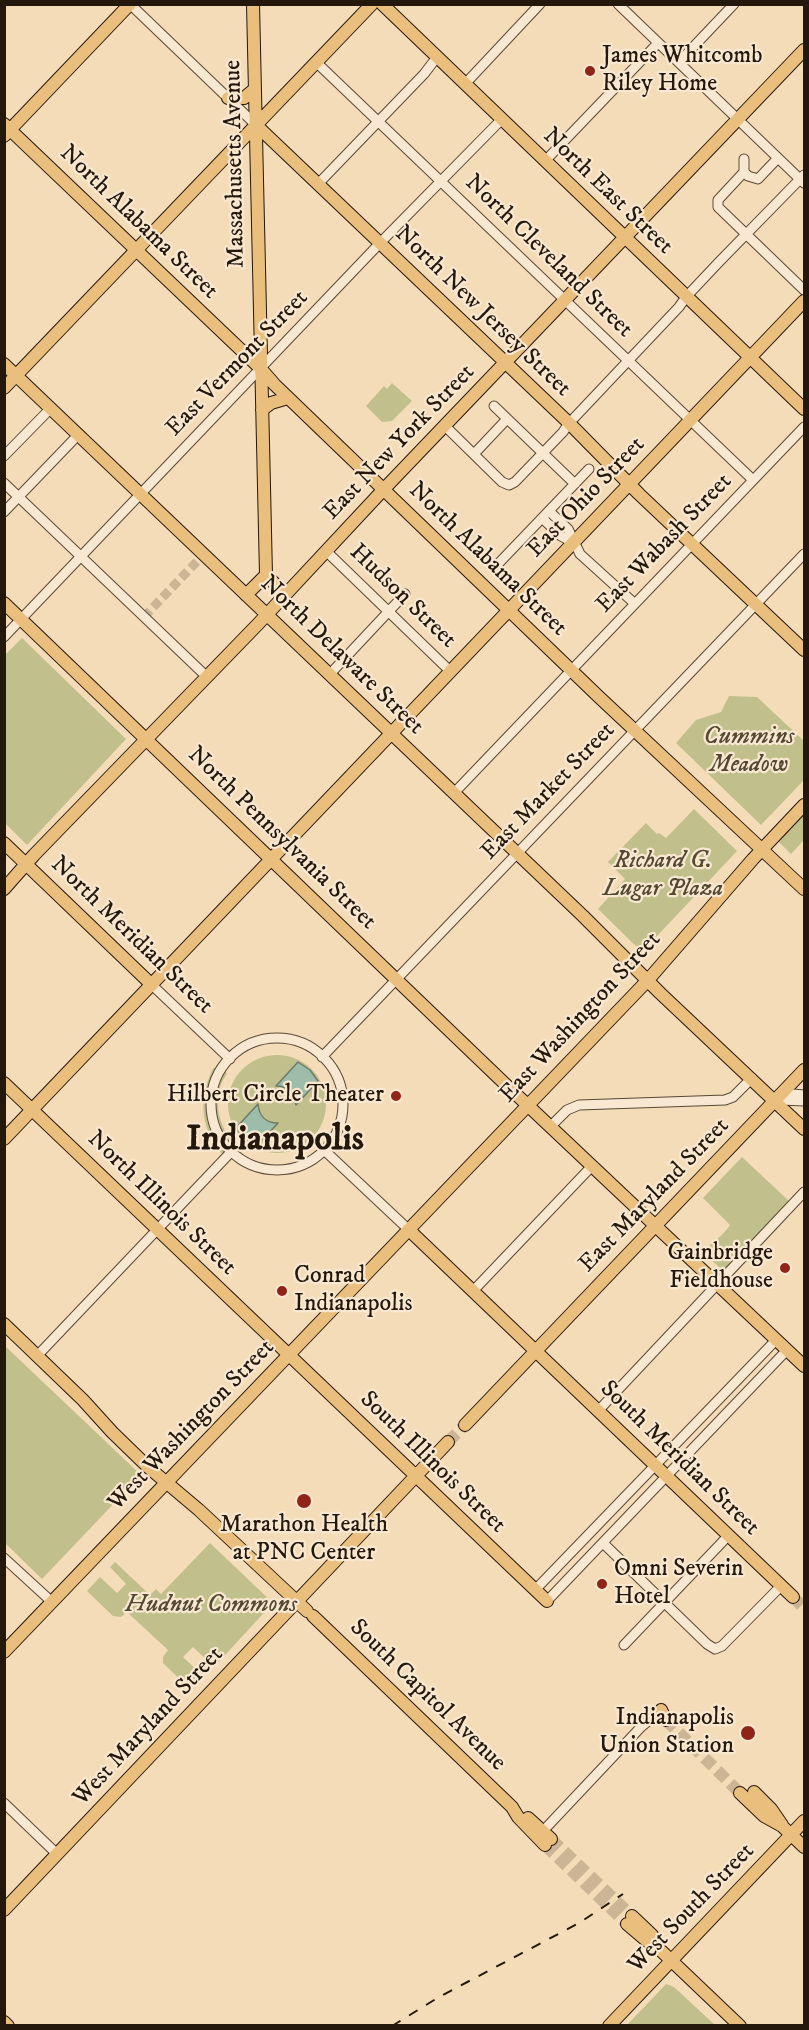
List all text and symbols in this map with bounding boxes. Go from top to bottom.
place label: James Whitcomb Riley Home [602,43,763,99]
street label: Massachusetts Avenue [220,60,252,268]
marker: James Whitcomb Riley Home [583,64,597,78]
street label: North East Street [536,123,678,261]
street label: North Alabama Street [53,140,223,306]
street label: North Cleveland Street [458,169,638,345]
street label: North New Jersey Street [388,220,576,404]
street label: East Vermont Street [161,285,315,443]
street label: East New York Street [318,359,482,527]
street label: East Ohio Street [522,431,652,565]
street label: East Wabash Street [591,468,739,620]
street label: North Alabama Street [402,477,572,643]
street label: Hudson Street [343,539,461,655]
street label: North Delaware Street [253,570,429,742]
street label: East Market Street [476,717,622,867]
park label: Cummins Meadow [704,724,794,780]
street label: North Pennsylvania Street [181,741,381,937]
park label: Richard G. Lugar Plaza [603,848,723,904]
street label: North Meridian Street [44,851,218,1021]
street label: East Washington Street [494,926,668,1110]
place label: Hilbert Circle Theater [167,1082,384,1110]
marker: Hilbert Circle Theater [389,1089,403,1103]
street label: East Maryland Street [574,1113,736,1279]
district label: Indianapolis [186,1120,364,1164]
street label: North Illinois Street [81,1126,241,1282]
place label: Gainbridge Fieldhouse [667,1240,773,1296]
marker: Gainbridge Fieldhouse [778,1261,792,1275]
place label: Conrad Indianapolis [294,1263,412,1319]
marker: Conrad Indianapolis [275,1284,289,1298]
street label: West Washington Street [103,1334,281,1518]
street label: South Meridian Street [593,1375,765,1543]
street label: South Illinois Street [353,1386,511,1540]
marker: Marathon Health at PNC Center [295,1492,313,1510]
place label: Marathon Health at PNC Center [220,1512,388,1568]
place label: Omni Severin Hotel [614,1556,744,1612]
marker: Omni Severin Hotel [595,1577,609,1591]
park label: Hudnut Commons [125,1592,297,1620]
street label: South Capitol Avenue [343,1614,511,1778]
street label: West Maryland Street [68,1641,230,1813]
place label: Indianapolis Union Station [599,1705,734,1761]
marker: Indianapolis Union Station [739,1724,757,1742]
street label: West South Street [623,1838,761,1980]

